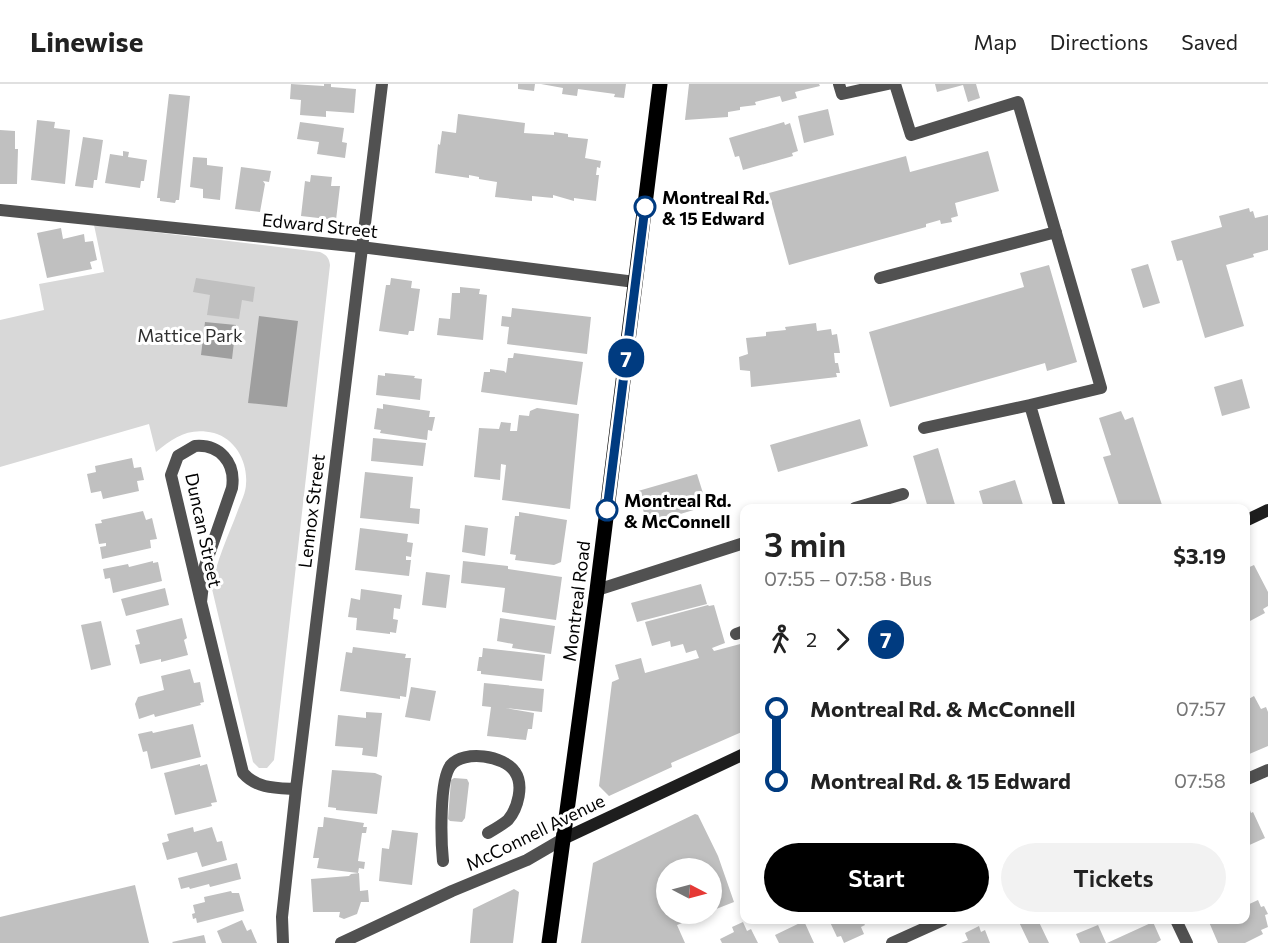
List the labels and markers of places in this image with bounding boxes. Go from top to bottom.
place label: Montreal Rd. & 15 Edward [662,186,770,229]
marker: Montreal Rd. & 15 Edward [634,196,656,218]
place label: Montreal Rd. & McConnell [624,489,732,532]
marker: Montreal Rd. & McConnell [596,499,618,521]

